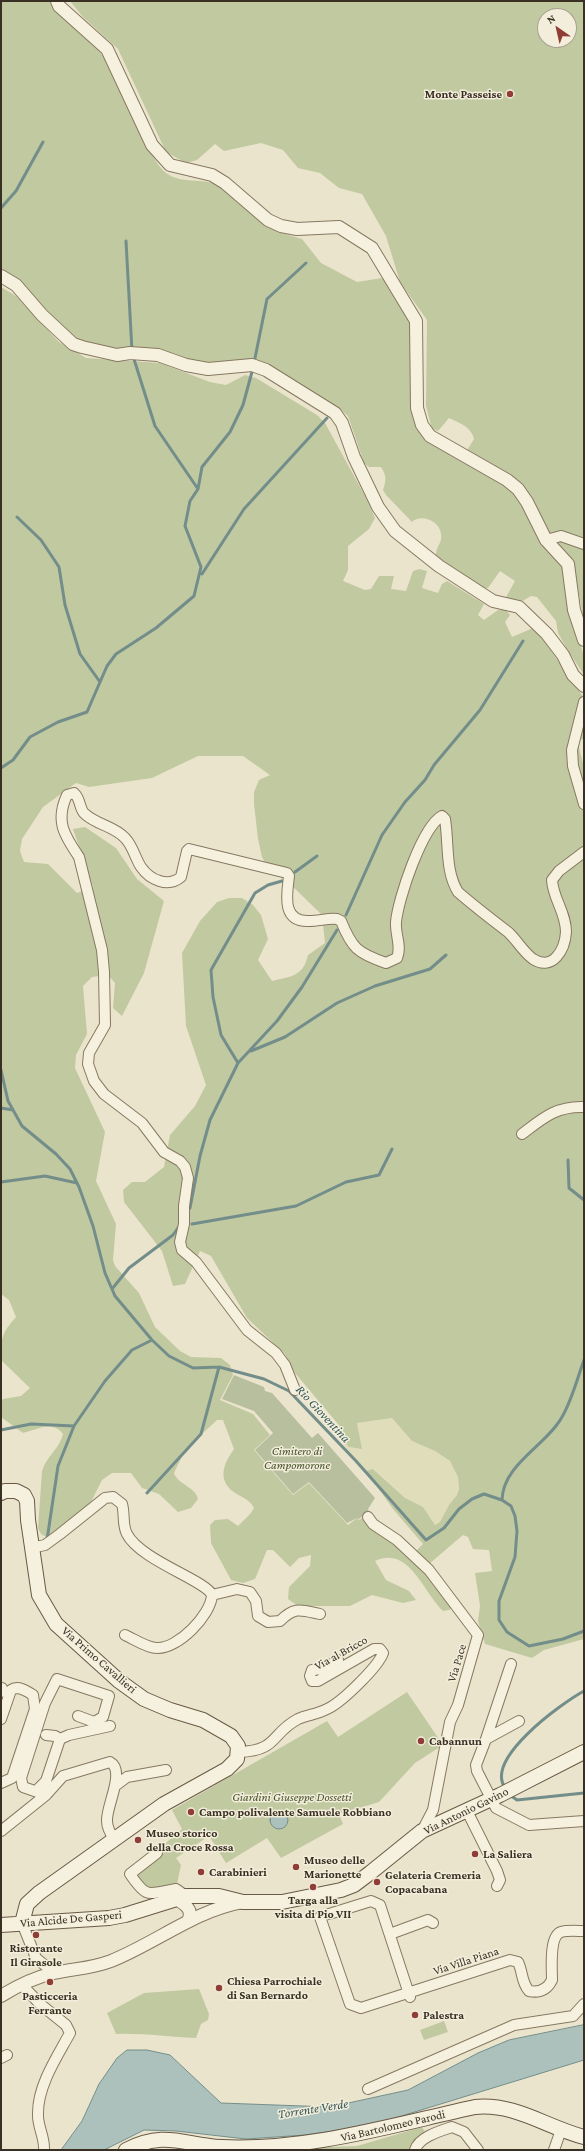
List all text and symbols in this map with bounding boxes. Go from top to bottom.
north arrow [537,8,577,48]
text: N [544,12,557,26]
place label: Monte Passeise [425,87,502,101]
marker: Monte Passeise [505,89,515,99]
water label: Rio Gioventina [292,1382,354,1446]
park label: Cimitero di Campomorone [264,1444,330,1472]
street label: Via Primo Cavallieri [59,1624,139,1696]
street label: Via al Bricco [312,1633,370,1673]
street label: Via Pace [444,1642,470,1684]
place label: Cabannun [429,1734,482,1748]
marker: Cabannun [416,1736,426,1746]
street label: Via Antonio Gavino [421,1784,511,1838]
park label: Giardini Giuseppe Dossetti [232,1790,352,1804]
place label: Campo polivalente Samuele Robbiano [199,1805,391,1819]
marker: Campo polivalente Samuele Robbiano [186,1807,196,1817]
place label: Museo storico della Croce Rossa [146,1826,233,1854]
marker: Museo storico della Croce Rossa [133,1835,143,1845]
place label: La Saliera [483,1847,532,1861]
marker: La Saliera [470,1849,480,1859]
place label: Museo delle Marionette [304,1853,365,1881]
marker: Museo delle Marionette [291,1862,301,1872]
place label: Carabinieri [209,1865,267,1879]
marker: Carabinieri [196,1867,206,1877]
place label: Gelateria Cremeria Copacabana [385,1868,481,1896]
marker: Gelateria Cremeria Copacabana [372,1877,382,1887]
marker: Targa alla visita di Pio VII [308,1882,318,1892]
place label: Targa alla visita di Pio VII [275,1893,351,1921]
street label: Via Alcide De Gasperi [20,1907,122,1931]
marker: Ristorante Il Girasole [31,1930,41,1940]
place label: Ristorante Il Girasole [9,1941,63,1969]
street label: Via Villa Piana [431,1944,501,1978]
place label: Chiesa Parrochiale di San Bernardo [227,1974,322,2002]
marker: Pasticceria Ferrante [45,1977,55,1987]
marker: Chiesa Parrochiale di San Bernardo [214,1983,224,1993]
place label: Pasticceria Ferrante [22,1989,78,2017]
place label: Palestra [423,2008,464,2022]
marker: Palestra [410,2010,420,2020]
water label: Torrente Verde [277,2096,349,2122]
street label: Via Bartolomeo Parodi [339,2107,447,2145]

